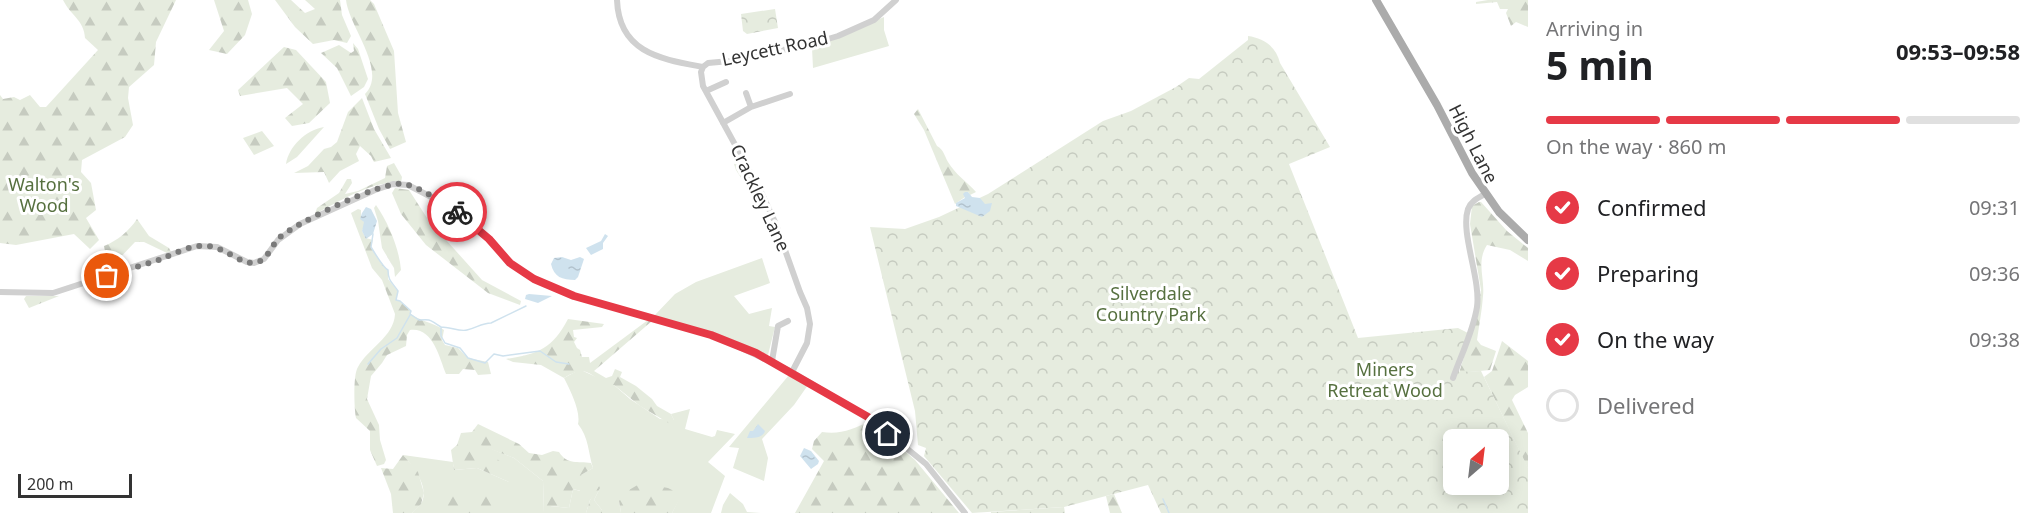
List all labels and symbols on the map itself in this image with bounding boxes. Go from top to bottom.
street label: Leycett Road [719,25,830,71]
street label: High Lane [1444,100,1504,187]
street label: Crackley Lane [726,140,796,255]
park label: Walton's Wood [8,172,80,217]
courier [427,182,487,242]
pin [81,250,132,301]
park label: Silverdale Country Park [1096,281,1207,326]
park label: Miners Retreat Wood [1327,357,1443,402]
pin [862,408,913,459]
north arrow [1443,429,1509,495]
scale bar [18,471,132,498]

